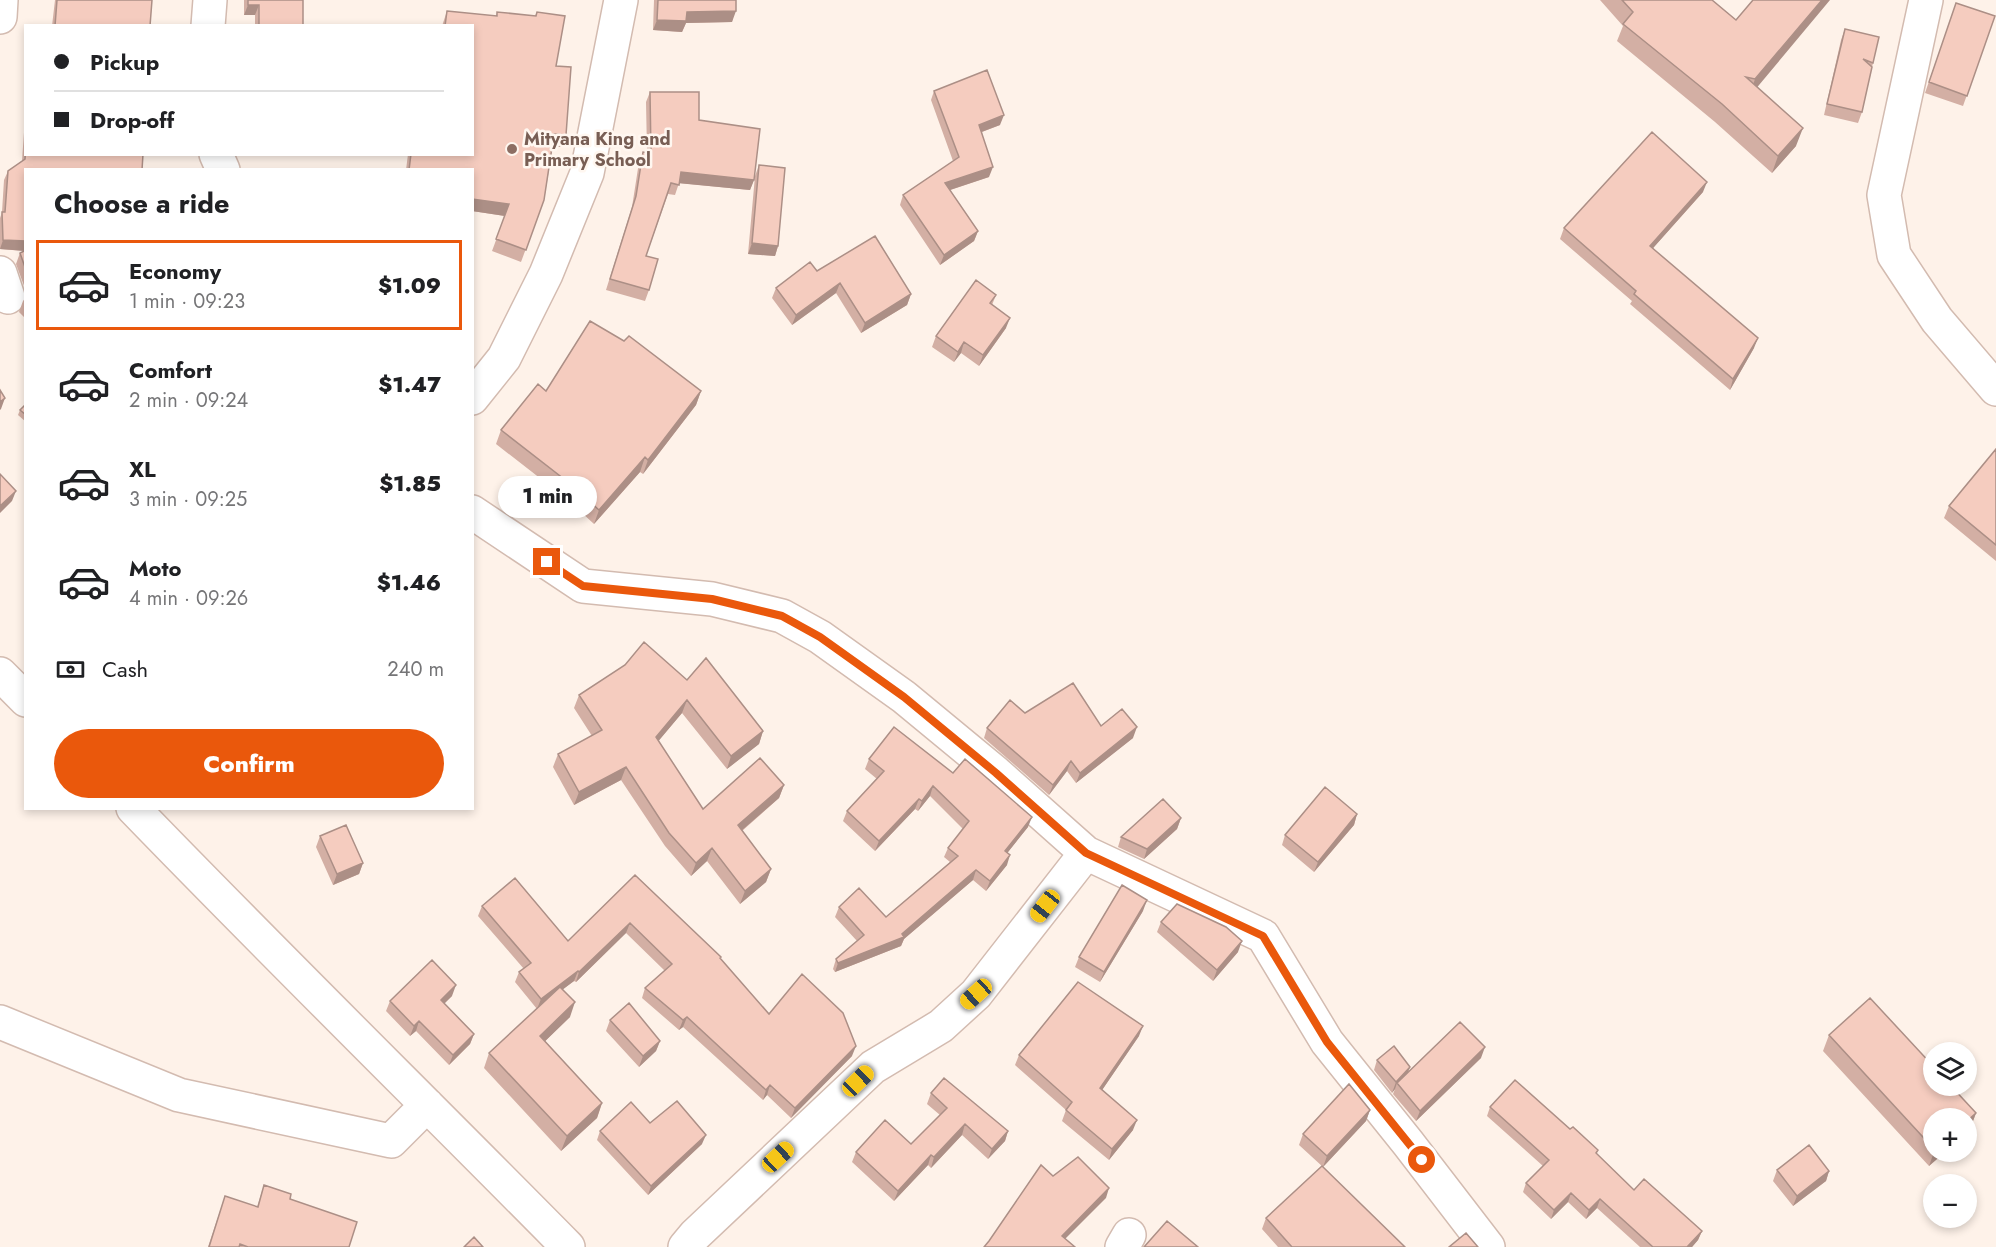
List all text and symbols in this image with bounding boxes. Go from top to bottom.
text: Pickup [90,46,159,78]
text: Drop-off [90,104,174,136]
place label: Mityana King and Primary School [524,126,671,173]
marker: Mityana King and Primary School [505,142,519,156]
text: Choose a ride [54,184,229,223]
text: Economy [129,255,221,287]
icon: car [57,258,111,312]
text: $1.09 [378,269,441,301]
text: 1 min · 09:23 [129,287,245,316]
text: Comfort [129,354,212,386]
icon: car [57,357,111,411]
text: $1.47 [378,368,441,400]
text: 2 min · 09:24 [129,386,248,415]
text: XL [129,453,156,485]
icon: car [57,456,111,510]
text: $1.85 [379,467,441,499]
callout: 1 min [498,475,596,517]
text: 1 min [522,482,573,511]
text: 3 min · 09:25 [129,485,247,514]
route end [533,548,560,575]
text: Moto [129,552,182,584]
icon: car [57,555,111,609]
text: $1.46 [377,566,441,598]
text: 4 min · 09:26 [129,584,248,613]
icon: cash [54,653,87,686]
text: Cash [102,653,148,685]
text: 240 m [387,655,444,684]
button: Confirm [54,729,444,798]
car [1027,886,1063,926]
car [957,975,995,1013]
map controls [1923,1042,1977,1228]
button: layers [1923,1042,1977,1096]
car [839,1062,877,1100]
button: + [1923,1108,1977,1162]
car [759,1138,797,1176]
route start [1408,1146,1435,1173]
button: − [1923,1174,1977,1228]

